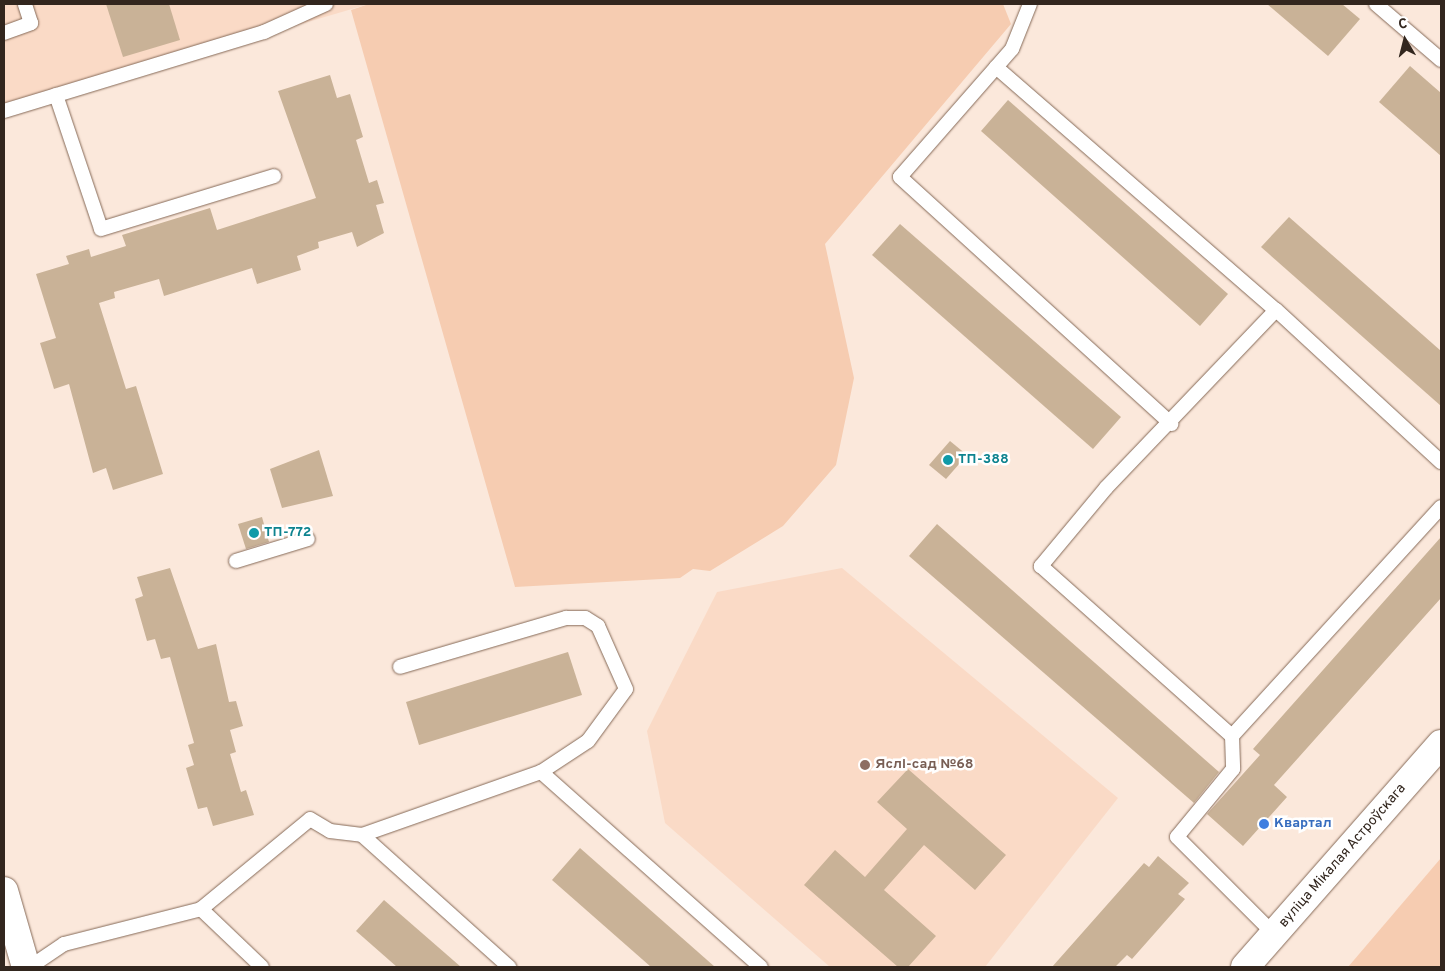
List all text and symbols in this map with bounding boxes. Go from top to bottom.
north arrow [1380,15,1430,65]
text: С [1397,16,1408,34]
place label: ТП-388 [958,452,1009,468]
marker: ТП-388 [942,454,954,466]
place label: ТП-772 [264,525,311,541]
marker: ТП-772 [248,527,260,539]
place label: Яслі-сад №68 [875,757,974,773]
marker: Яслі-сад №68 [859,759,871,771]
street label: вуліца Мікалая Астроўскага [1276,780,1410,932]
place label: Квартал [1274,816,1332,832]
marker: Квартал [1258,818,1270,830]

